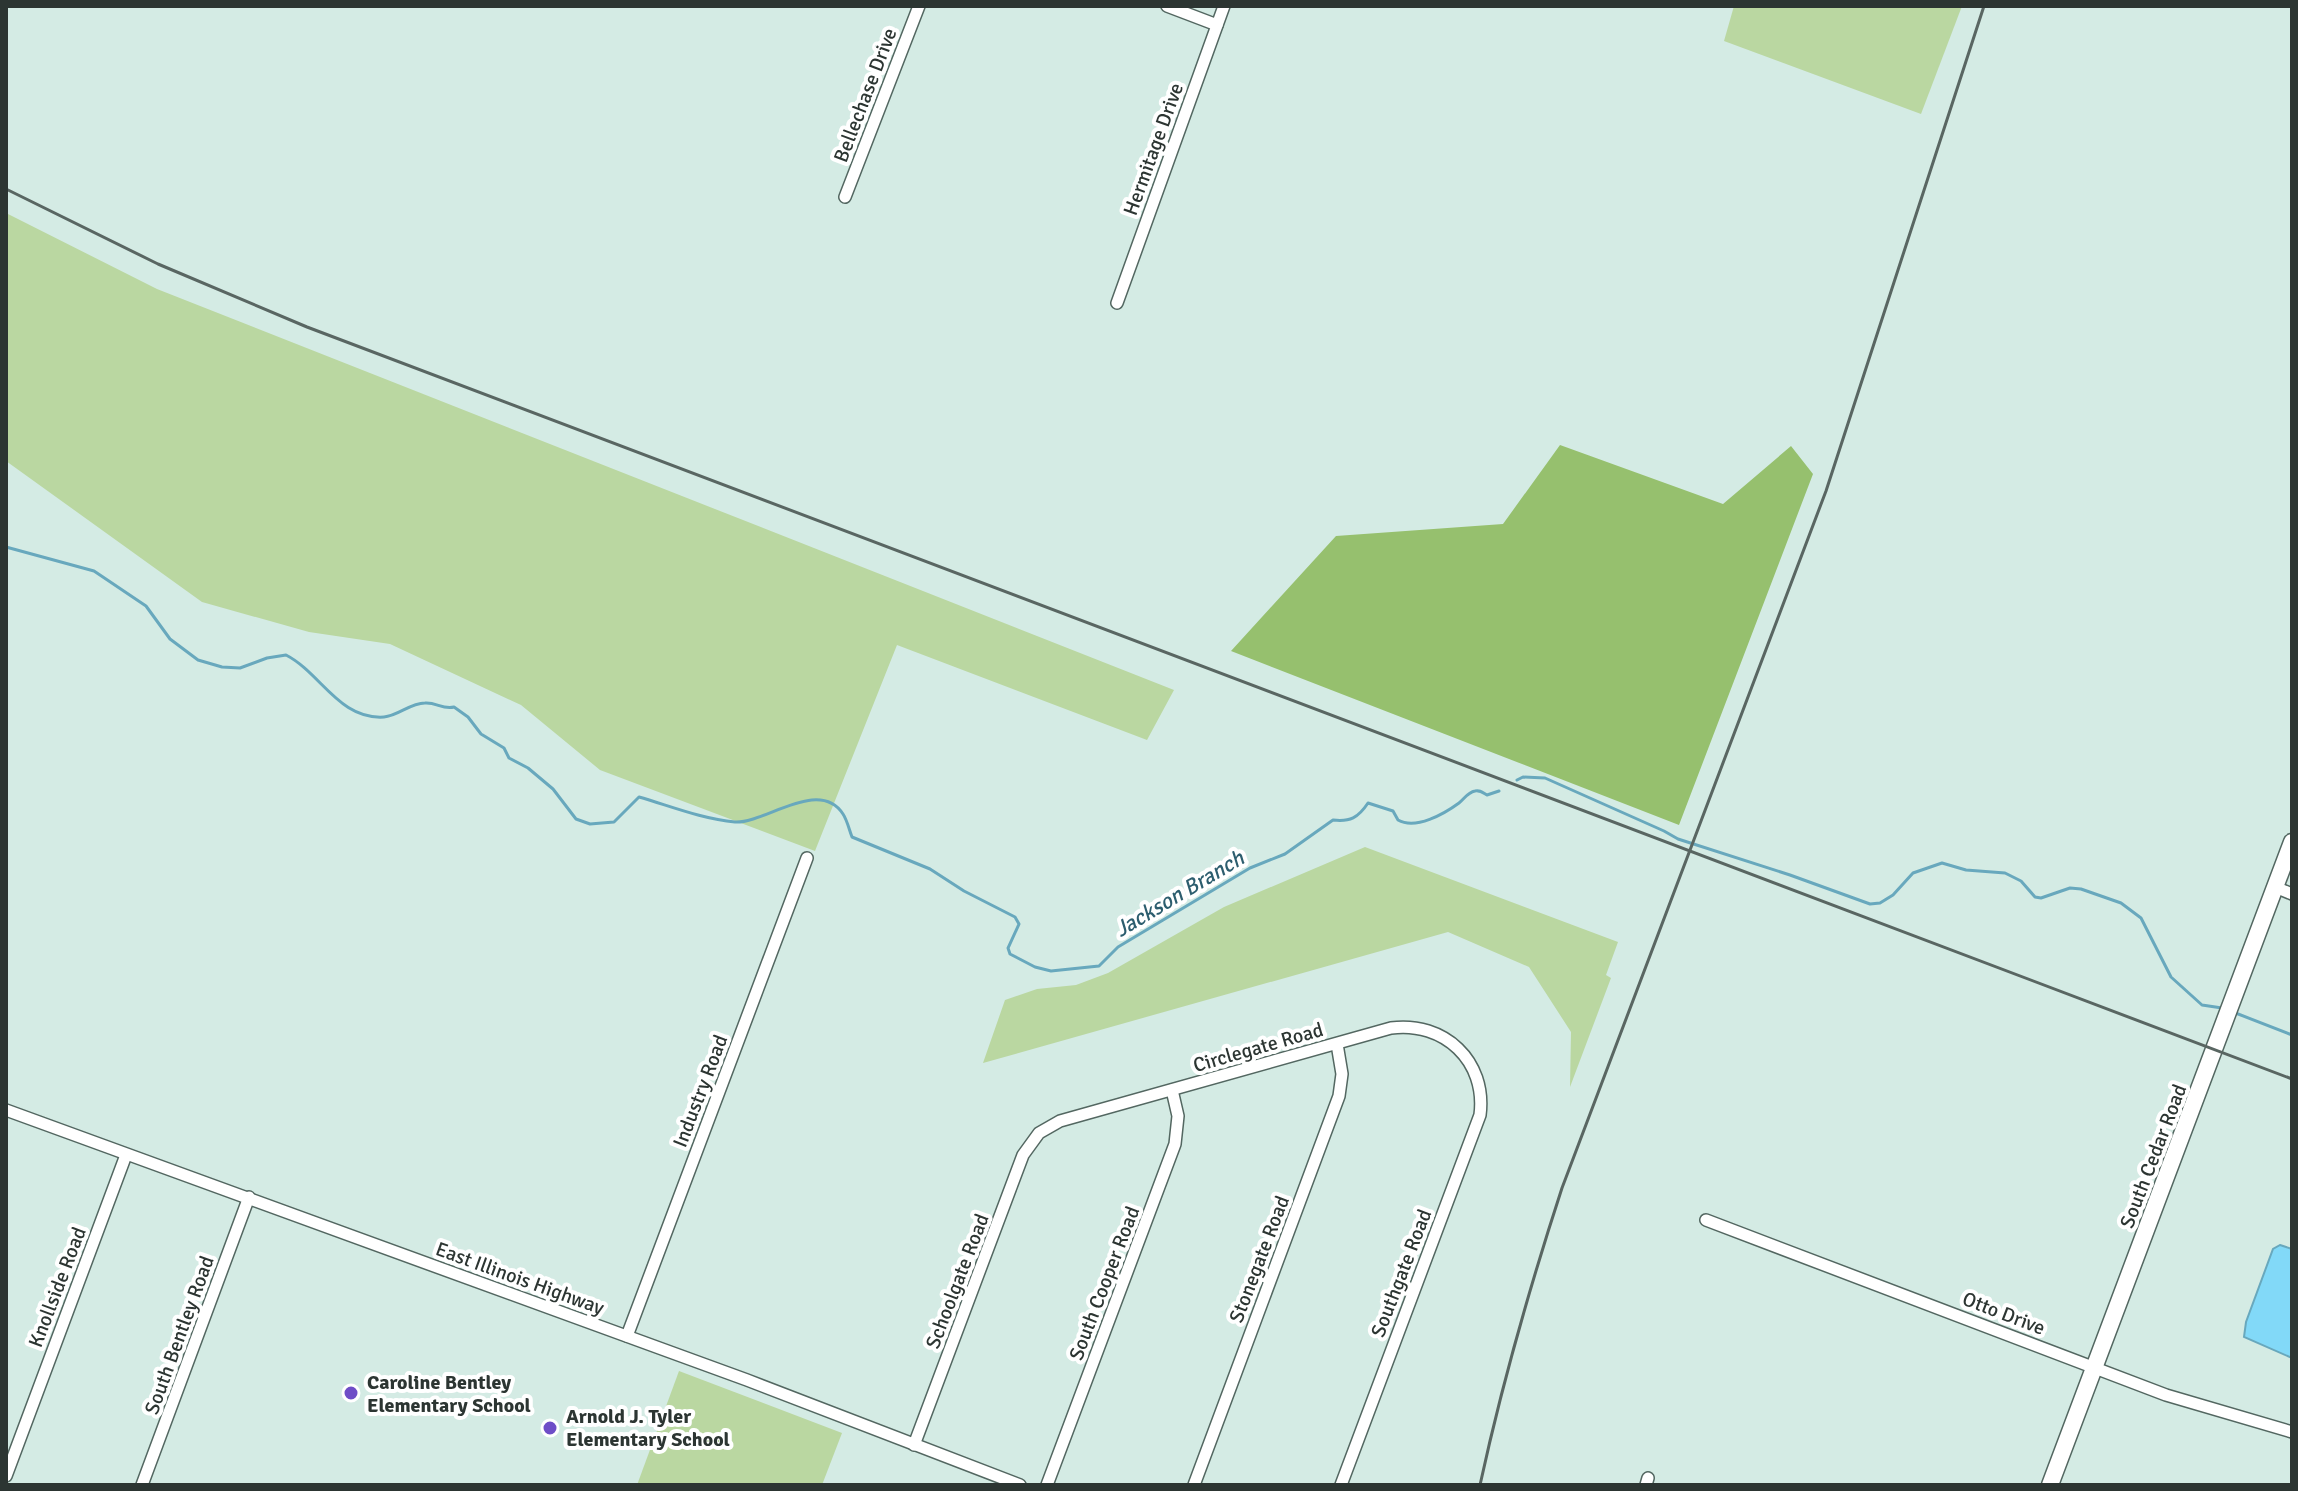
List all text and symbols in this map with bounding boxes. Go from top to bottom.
street label: Bellechase Drive [828,25,903,166]
street label: Hermitage Drive [1118,80,1189,219]
water label: Jackson Branch [1110,844,1250,943]
street label: Circlegate Road [1190,1017,1326,1078]
street label: Industry Road [668,1031,733,1151]
street label: South Cedar Road [2115,1081,2192,1232]
street label: Stonegate Road [1224,1192,1295,1326]
street label: South Cooper Road [1064,1203,1145,1364]
street label: Southgate Road [1366,1206,1437,1341]
street label: Schoolgate Road [920,1210,995,1352]
street label: Knollside Road [23,1224,92,1351]
street label: East Illinois Highway [432,1236,608,1321]
street label: South Bentley Road [139,1253,220,1418]
street label: Otto Drive [1959,1286,2049,1341]
place label: Caroline Bentley Elementary School [367,1370,531,1418]
marker: Caroline Bentley Elementary School [342,1384,360,1402]
place label: Arnold J. Tyler Elementary School [566,1404,730,1452]
marker: Arnold J. Tyler Elementary School [541,1419,559,1437]

